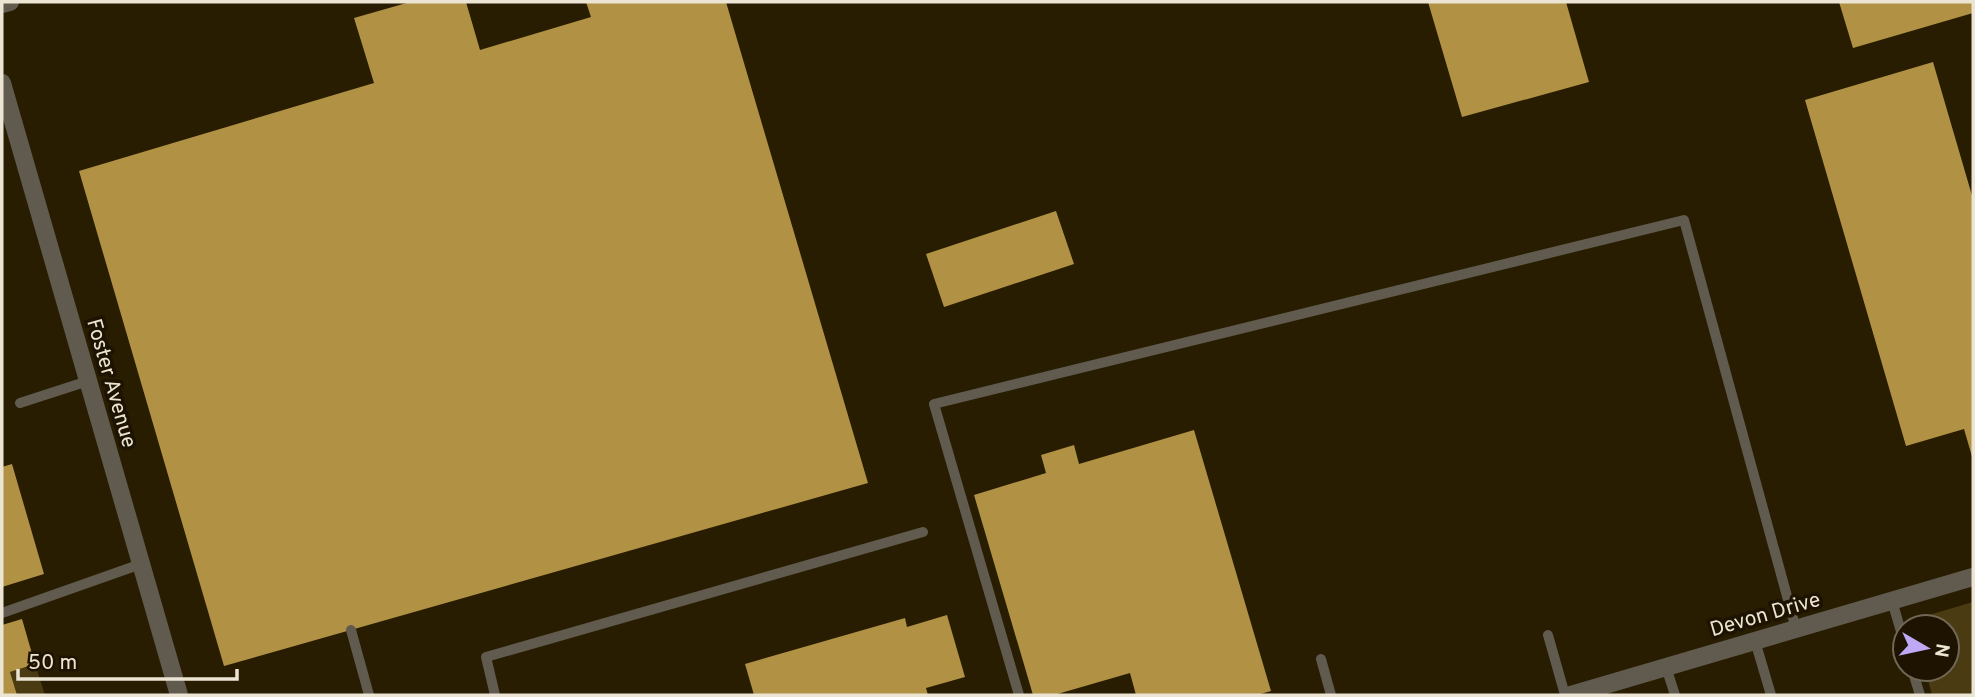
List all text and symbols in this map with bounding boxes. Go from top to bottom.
street label: Foster Avenue [79,316,142,451]
street label: Devon Drive [1707,587,1824,644]
north arrow [1891,613,1961,683]
scale bar [18,638,236,682]
text: N [1928,642,1954,659]
text: 50 m [28,650,77,677]

